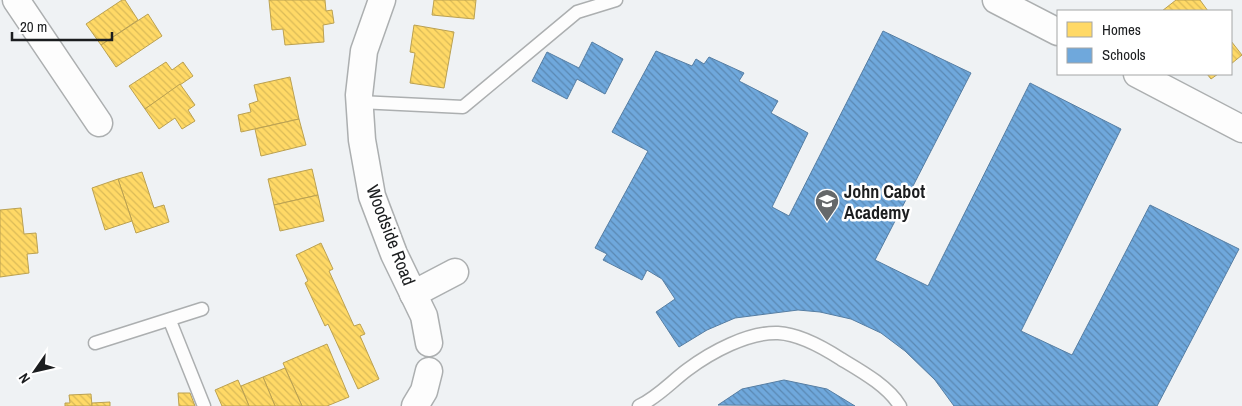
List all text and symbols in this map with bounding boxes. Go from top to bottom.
scale bar [12,10,112,42]
legend [1057,10,1232,75]
text: 20 m [20,16,47,37]
text: Homes [1102,19,1141,40]
text: Schools [1102,44,1146,65]
place label: John Cabot Academy [844,179,925,225]
street label: Woodside Road [360,181,422,289]
school or university icon: John Cabot Academy [814,188,840,222]
north arrow [10,346,60,396]
text: N [14,370,34,387]

